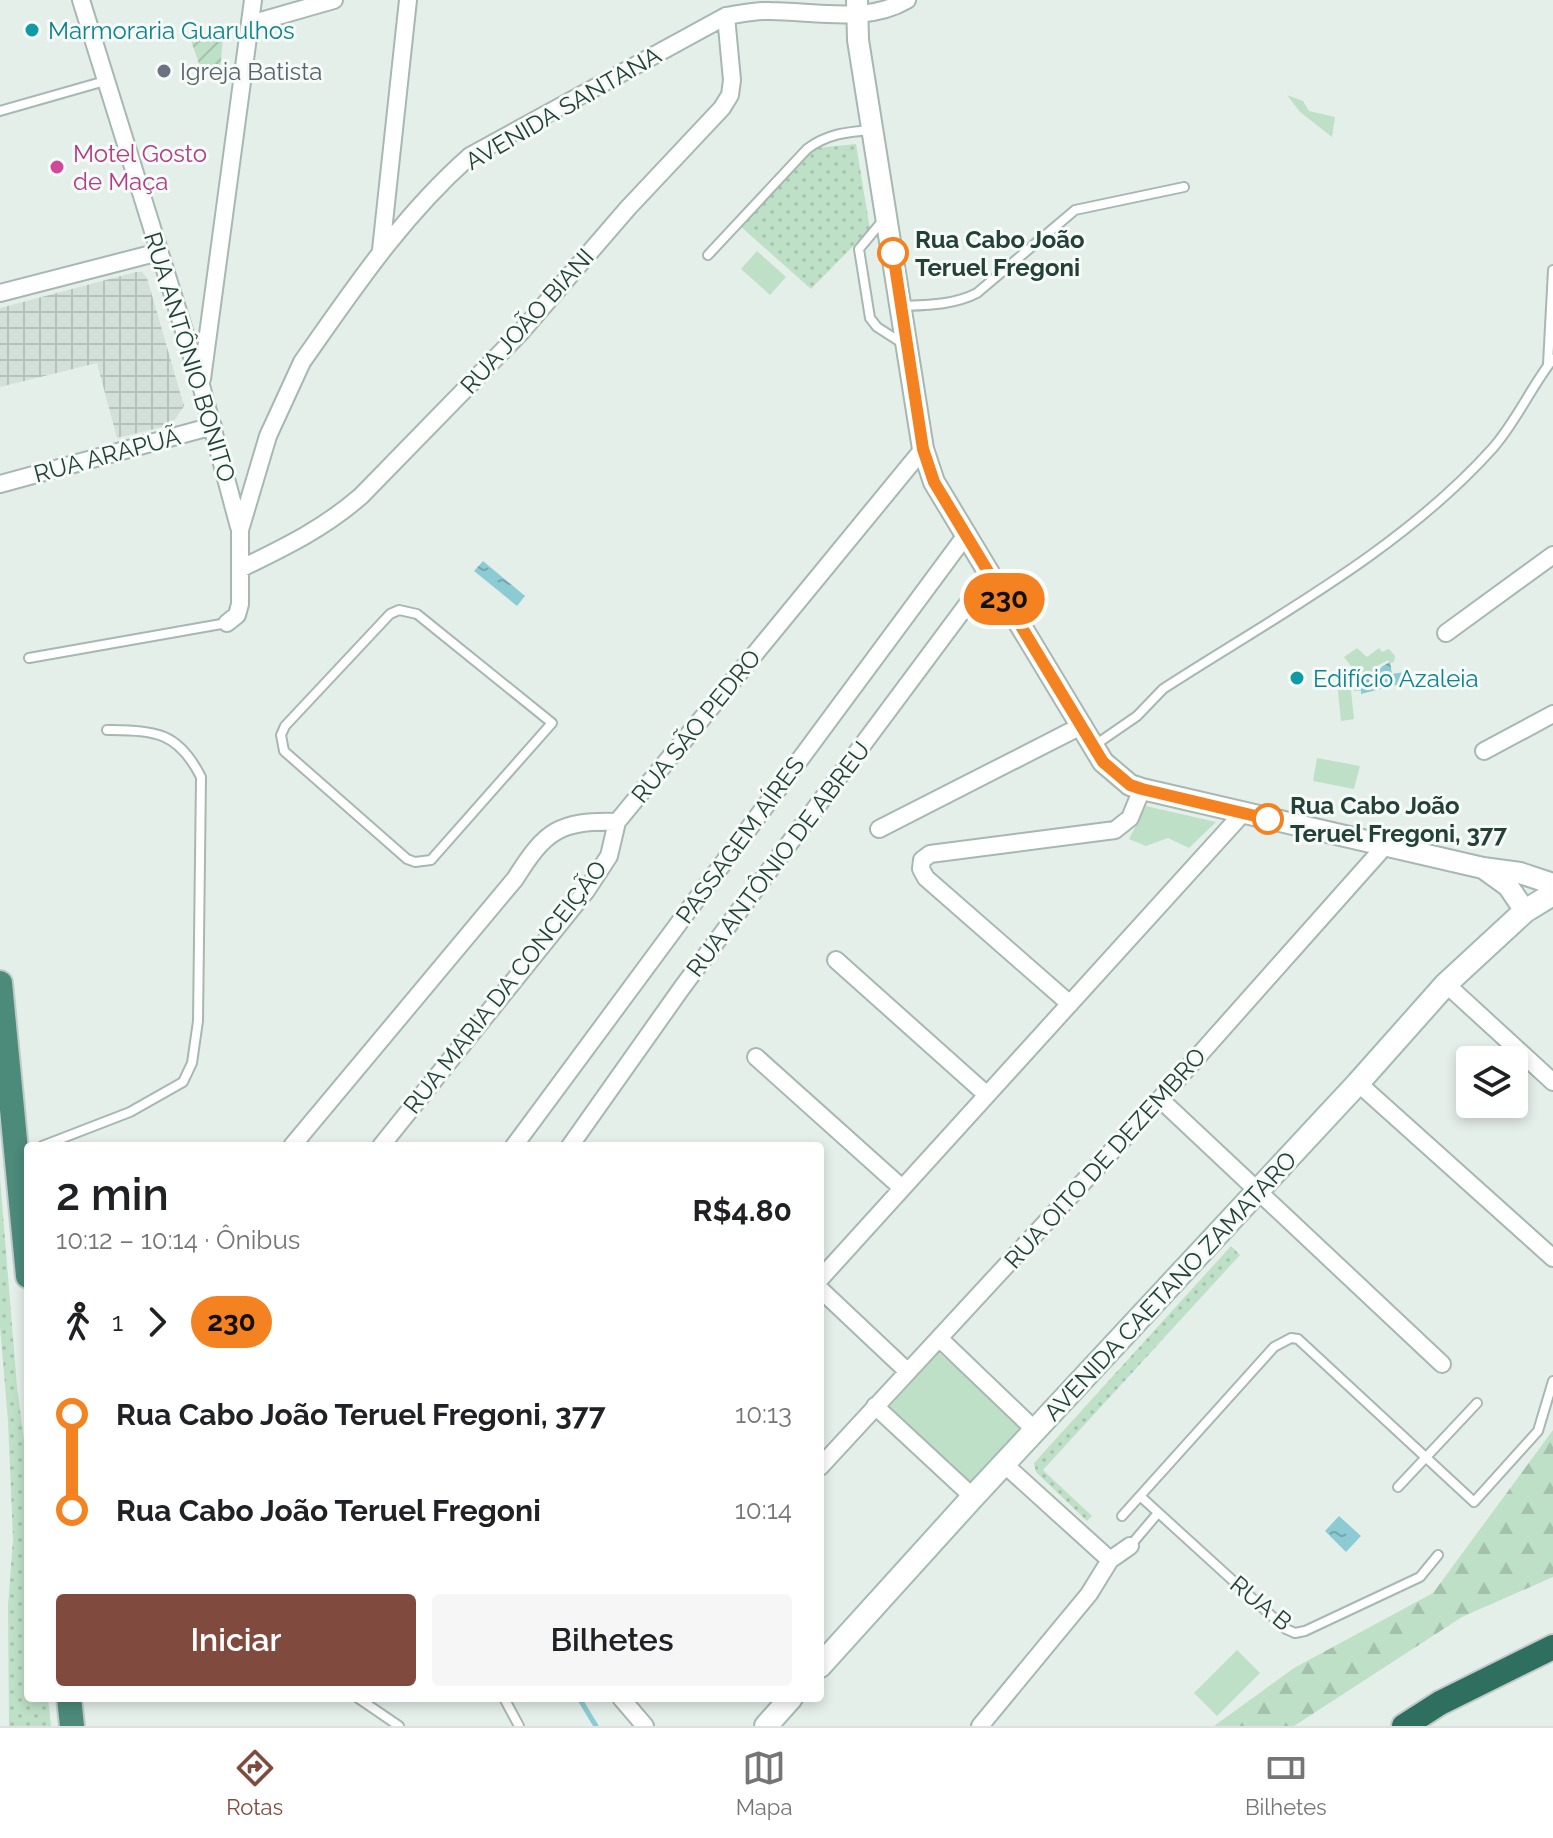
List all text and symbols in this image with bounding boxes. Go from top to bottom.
place label: Marmoraria Guarulhos [48,16,295,45]
marker: Marmoraria Guarulhos [23,21,41,39]
street label: AVENIDA SANTANA [460,40,666,176]
place label: Igreja Batista [180,57,322,86]
marker: Igreja Batista [155,62,173,80]
place label: Motel Gosto de Maça [73,139,207,196]
marker: Motel Gosto de Maça [48,158,66,176]
place label: Rua Cabo João Teruel Fregoni [915,225,1085,282]
street label: RUA ANTÔNIO BONITO [138,228,242,486]
marker: Rua Cabo João Teruel Fregoni [878,238,908,268]
street label: RUA JOÃO BIANI [454,242,600,400]
street label: RUA ARAPUÃ [31,422,183,488]
line badge: 230 [958,573,1050,625]
text: 230 [980,582,1028,615]
street label: RUA SÃO PEDRO [625,643,767,809]
place label: Edifício Azaleia [1313,664,1479,693]
marker: Edifício Azaleia [1288,669,1306,687]
street label: RUA ANTÔNIO DE ABREU [680,736,876,982]
street label: PASSAGEM AÍRES [670,751,810,929]
place label: Rua Cabo João Teruel Fregoni, 377 [1290,791,1507,848]
marker: Rua Cabo João Teruel Fregoni, 377 [1253,804,1283,834]
street label: RUA MARIA DA CONCEIÇÃO [397,855,613,1119]
street label: RUA OITO DE DEZEMBRO [998,1042,1212,1274]
map controls [1456,1046,1528,1118]
button: layers [1456,1046,1528,1118]
street label: AVENIDA CAETANO ZAMATARO [1038,1145,1302,1427]
text: 2 min [56,1169,169,1220]
text: R$4.80 [693,1193,792,1228]
text: 10:12 – 10:14 · Ônibus [56,1225,300,1255]
icon: walk [56,1300,100,1344]
icon: forward [135,1300,179,1344]
text: 230 [207,1305,256,1338]
text: 1 [112,1307,123,1337]
text: Rua Cabo João Teruel Fregoni, 377 [116,1397,606,1432]
text: 10:13 [735,1399,792,1429]
text: Rua Cabo João Teruel Fregoni [116,1493,541,1528]
text: 10:14 [735,1495,792,1525]
street label: RUA B [1224,1569,1298,1637]
button: Iniciar [56,1594,416,1686]
button: Bilhetes [432,1594,792,1686]
tab: Rotas [226,1746,283,1820]
tab: Mapa [736,1746,792,1820]
tab: Bilhetes [1245,1746,1327,1820]

